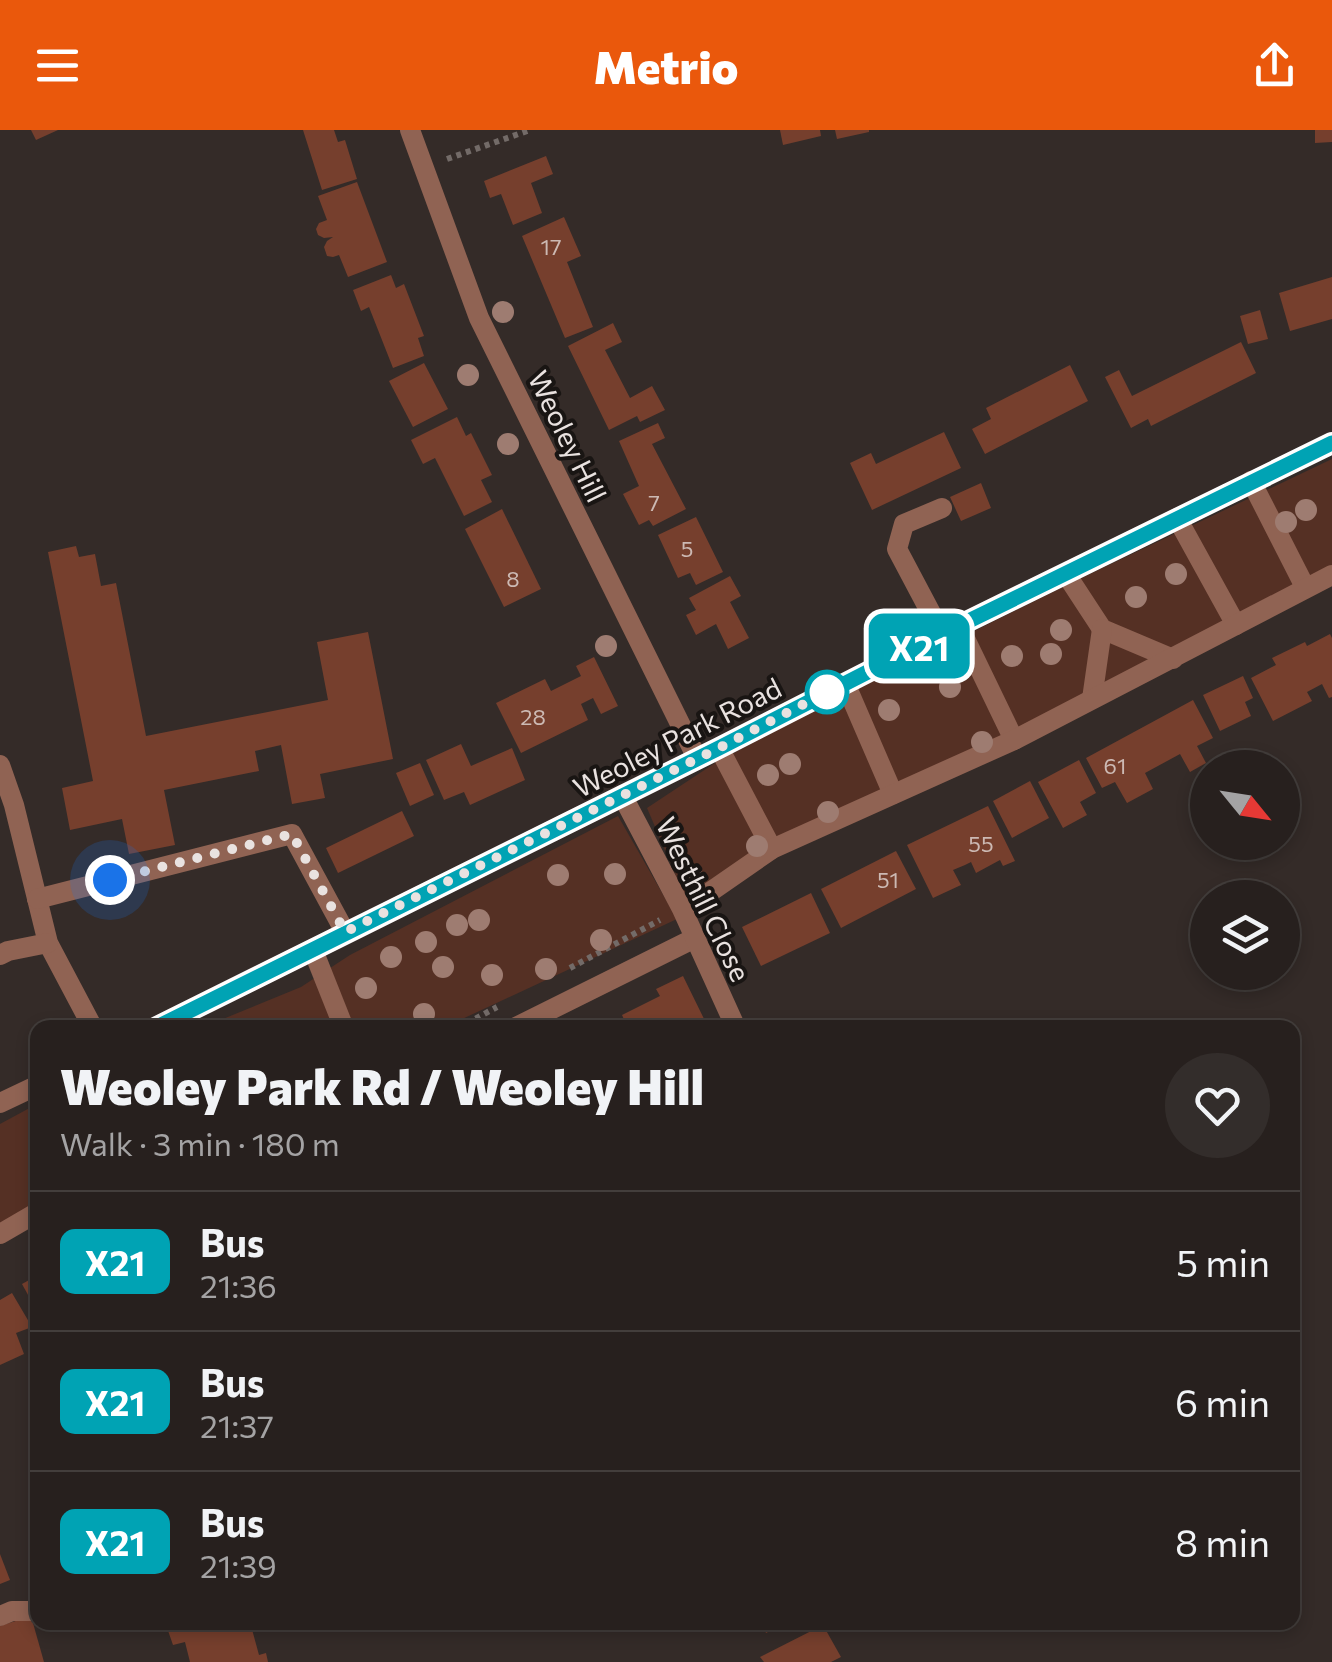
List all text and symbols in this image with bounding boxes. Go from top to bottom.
icon: menu [30,38,85,93]
text: Metrio [594,38,738,93]
icon: share [1247,38,1302,93]
house number: 17 [540,233,562,260]
street label: Weoley Hill [522,365,614,507]
house number: 7 [648,489,660,516]
house number: 5 [681,535,693,562]
house number: 8 [506,565,520,592]
line badge: X21 [862,614,976,678]
text: X21 [889,625,949,668]
street label: Weoley Park Road [567,670,787,804]
unlabelled marker [806,671,848,713]
house number: 28 [520,703,546,730]
north arrow [1190,750,1300,860]
map controls [1190,750,1300,990]
house number: 61 [1104,752,1126,779]
street label: Westhill Close [650,811,758,987]
house number: 55 [968,830,994,857]
your location [85,855,135,905]
house number: 51 [877,866,899,893]
button: layers [1190,880,1300,990]
button: heart [1165,1053,1270,1158]
text: Weoley Park Rd / Weoley Hill [60,1056,704,1115]
text: Walk · 3 min · 180 m [60,1123,340,1163]
text: Bus [200,1218,265,1265]
text: 5 min [1176,1238,1270,1285]
text: X21 [85,1240,145,1283]
text: 21:36 [200,1265,277,1305]
text: Bus [200,1358,265,1405]
text: 6 min [1175,1378,1270,1425]
text: X21 [85,1380,145,1423]
text: 21:37 [200,1405,274,1445]
text: Bus [200,1498,265,1545]
text: 8 min [1175,1518,1270,1565]
text: X21 [85,1520,145,1563]
text: 21:39 [200,1545,277,1585]

